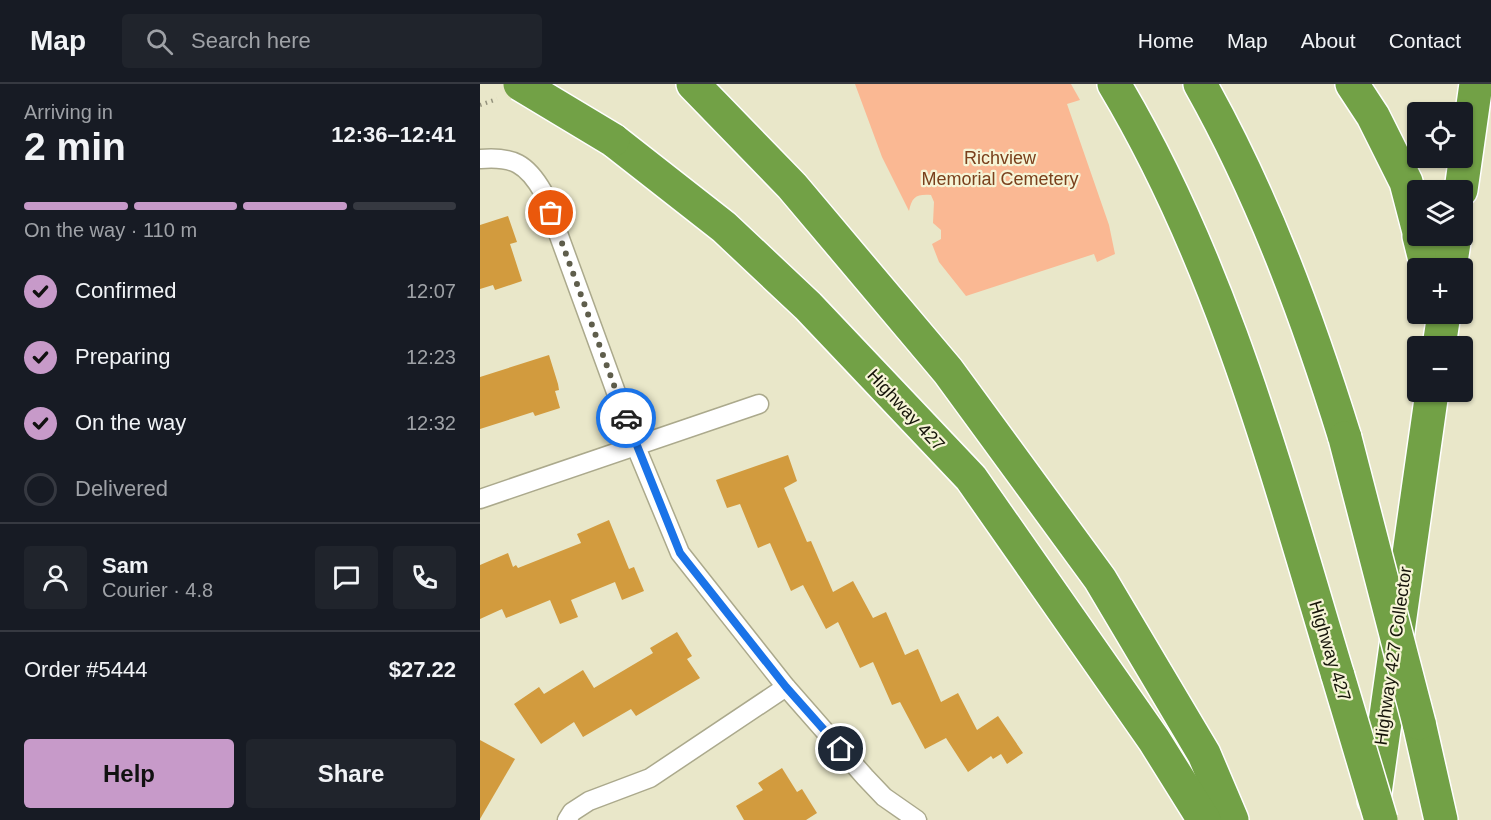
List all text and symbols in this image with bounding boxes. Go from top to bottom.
search box [122,14,542,68]
text: Map [30,25,86,56]
icon: search [143,25,176,58]
text: Search here [191,28,311,53]
text: Home [1138,29,1194,52]
text: Map [1227,29,1268,52]
text: About [1301,29,1356,52]
text: Contact [1389,29,1461,52]
text: Arriving in [24,101,113,123]
map controls [1407,102,1473,402]
button: locate [1407,102,1473,168]
text: 12:36–12:41 [331,122,456,147]
text: 2 min [24,125,126,168]
park label: Richview Memorial Cemetery [921,148,1079,189]
button: layers [1407,180,1473,246]
pin [525,187,576,238]
icon: bag [534,196,567,229]
text: On the way · 110 m [24,219,197,241]
button: + [1407,258,1473,324]
icon: check [24,275,57,308]
text: Confirmed [75,278,176,303]
text: 12:07 [406,280,456,302]
button: − [1407,336,1473,402]
icon: check [24,341,57,374]
text: Preparing [75,344,170,369]
text: 12:23 [406,346,456,368]
street label: Highway 427 [863,365,949,455]
courier [596,388,656,448]
icon: car [610,402,643,435]
icon: check [24,407,57,440]
text: On the way [75,410,186,435]
text: 12:32 [406,412,456,434]
text: Delivered [75,476,168,501]
button: person [24,546,87,609]
button: chat [315,546,378,609]
button: phone [393,546,456,609]
text: Sam [102,553,148,578]
street label: Highway 427 Collector [1371,565,1415,747]
text: Courier · 4.8 [102,579,213,601]
street label: Highway 427 [1305,598,1355,704]
text: Order #5444 [24,657,148,682]
text: $27.22 [389,657,456,682]
pin [815,723,866,774]
icon: home [824,732,857,765]
button: Help [24,739,234,808]
button: Share [246,739,456,808]

